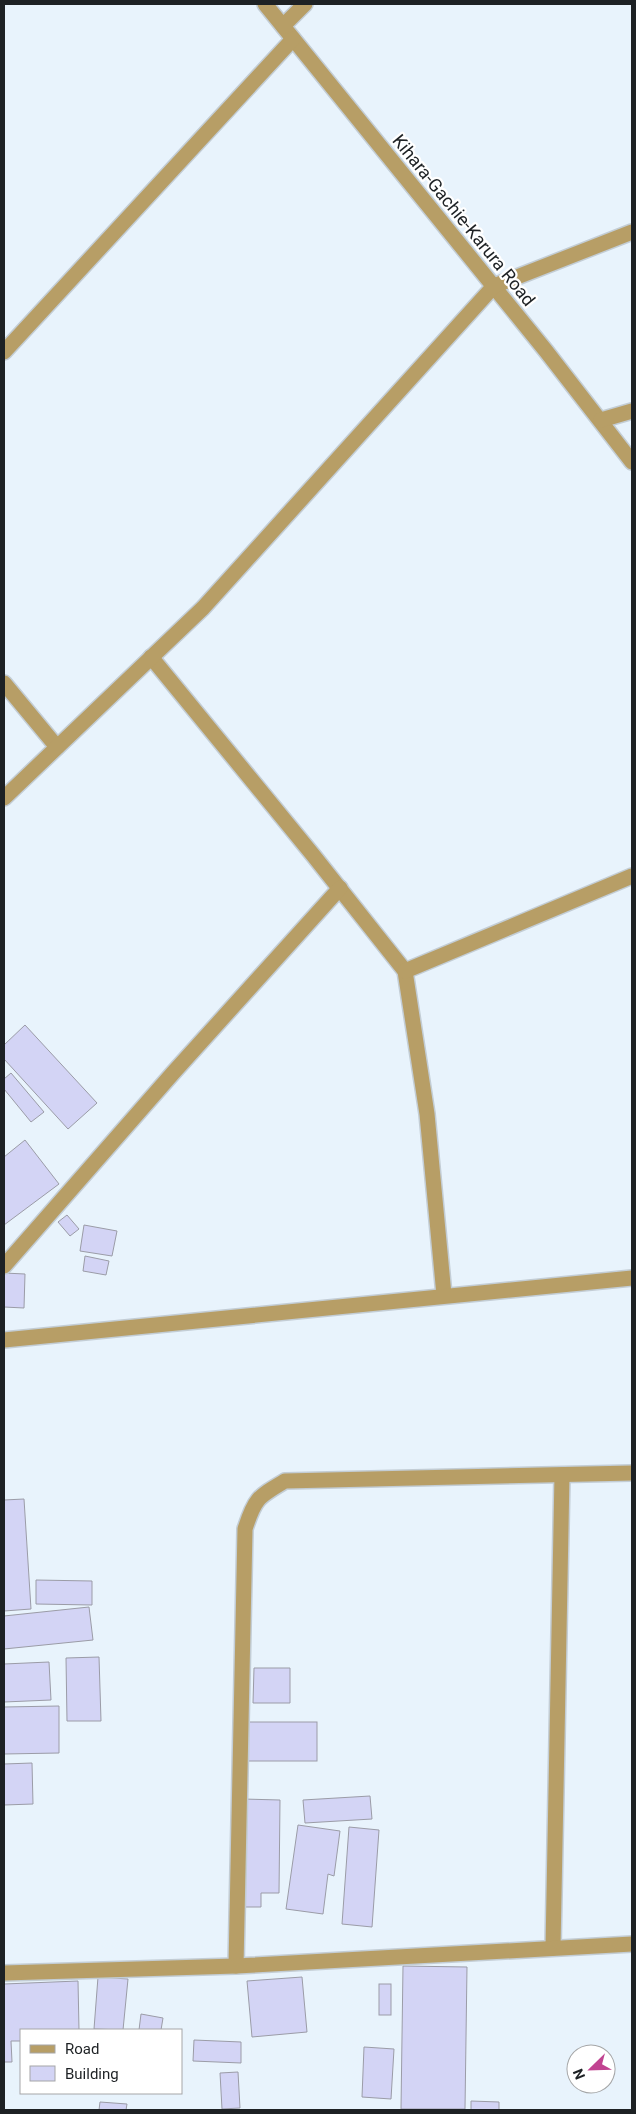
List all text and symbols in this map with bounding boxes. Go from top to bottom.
street label: Kihara-Gachie-Karura Road [388,130,540,310]
legend [20,2029,182,2094]
text: Road [65,2040,99,2058]
north arrow [566,2044,616,2094]
text: Building [65,2065,119,2083]
text: N [570,2066,588,2082]

